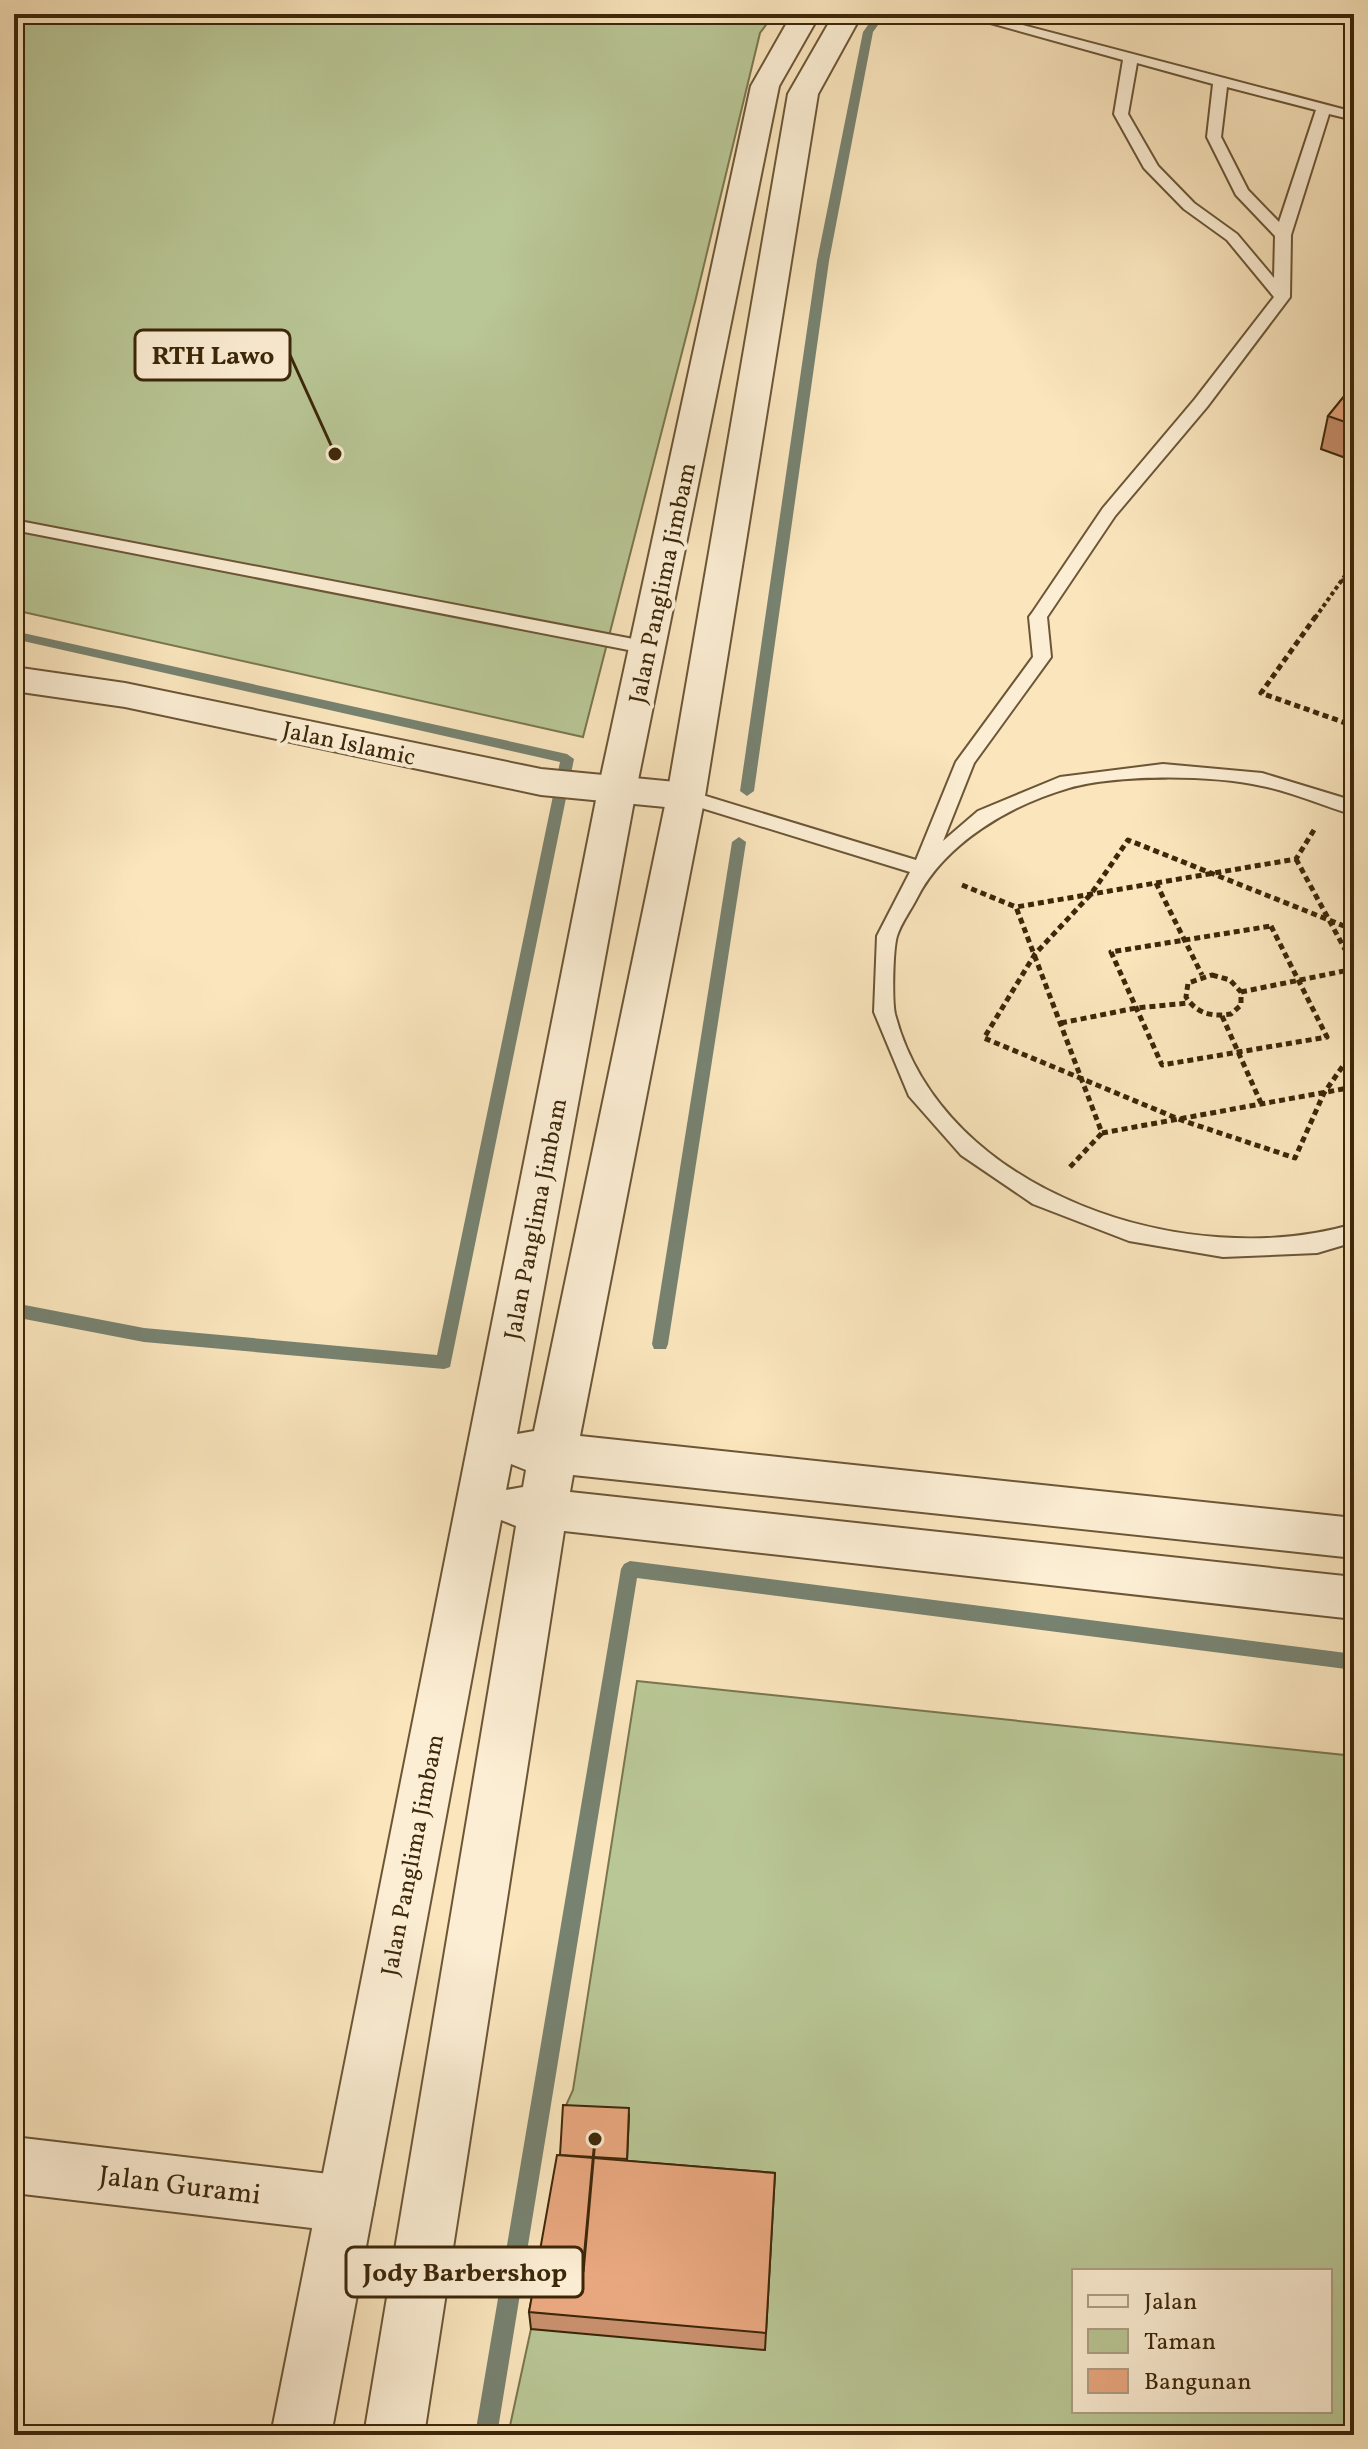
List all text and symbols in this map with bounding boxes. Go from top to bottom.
callout: RTH Lawo [135,330,290,380]
text: RTH Lawo [152,339,274,375]
street label: Jalan Panglima Jimbam [622,460,706,707]
street label: Jalan Islamic [279,714,418,776]
street label: Jalan Panglima Jimbam [497,1096,577,1343]
street label: Jalan Panglima Jimbam [374,1732,454,1979]
street label: Jalan Gurami [96,2157,263,2216]
callout: Jody Barbershop [346,2247,583,2297]
text: Jody Barbershop [362,2256,567,2292]
legend [1072,2269,1332,2413]
text: Jalan [1144,2286,1197,2320]
text: Taman [1144,2326,1216,2360]
text: Bangunan [1144,2366,1252,2400]

